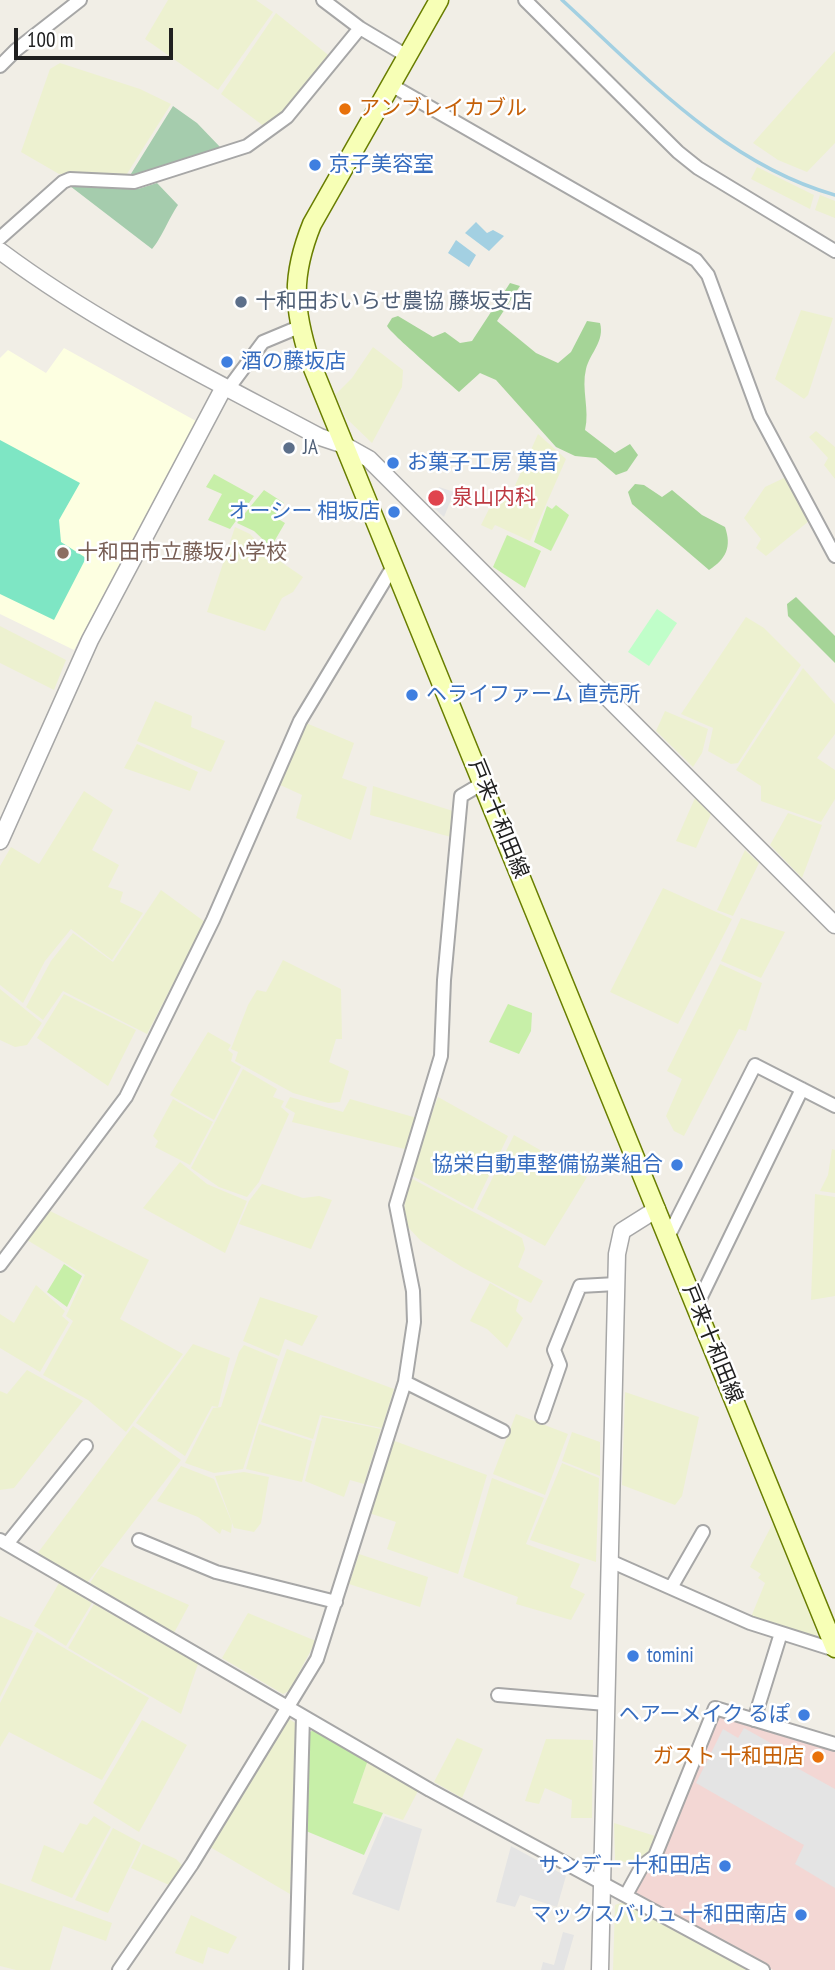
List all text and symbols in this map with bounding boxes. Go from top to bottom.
scale bar [18,14,177,58]
text: 100 m [27,26,73,53]
place label: アンブレイカブル [359,96,527,122]
marker: アンブレイカブル [337,101,353,117]
place label: 京子美容室 [329,152,434,178]
marker: 京子美容室 [307,157,323,173]
place label: 十和田おいらせ農協 藤坂支店 [255,289,532,315]
marker: 十和田おいらせ農協 藤坂支店 [233,294,249,310]
place label: 酒の藤坂店 [241,349,346,375]
marker: 酒の藤坂店 [219,354,235,370]
place label: JA [303,435,318,461]
marker: JA [281,440,297,456]
place label: お菓子工房 菓音 [407,450,558,476]
marker: お菓子工房 菓音 [385,455,401,471]
place label: 泉山内科 [452,485,536,511]
marker: 泉山内科 [426,488,446,508]
place label: オーシー 相坂店 [229,499,380,525]
marker: オーシー 相坂店 [386,504,402,520]
place label: 十和田市立藤坂小学校 [77,540,287,566]
marker: 十和田市立藤坂小学校 [55,545,71,561]
place label: ヘライファーム 直売所 [426,682,640,708]
marker: ヘライファーム 直売所 [404,687,420,703]
street label: 戸来十和田線 [463,756,533,882]
place label: 協栄自動車整備協業組合 [432,1152,663,1178]
marker: 協栄自動車整備協業組合 [669,1157,685,1173]
street label: 戸来十和田線 [677,1281,747,1407]
place label: tomini [647,1643,694,1669]
marker: tomini [625,1648,641,1664]
place label: ヘアーメイク るぽ [619,1702,790,1728]
marker: ヘアーメイク るぽ [796,1707,812,1723]
place label: ガスト 十和田店 [653,1744,804,1770]
marker: ガスト 十和田店 [810,1749,826,1765]
place label: サンデー 十和田店 [539,1853,711,1879]
marker: サンデー 十和田店 [717,1858,733,1874]
place label: マックスバリュ 十和田南店 [531,1902,787,1928]
marker: マックスバリュ 十和田南店 [793,1907,809,1923]

